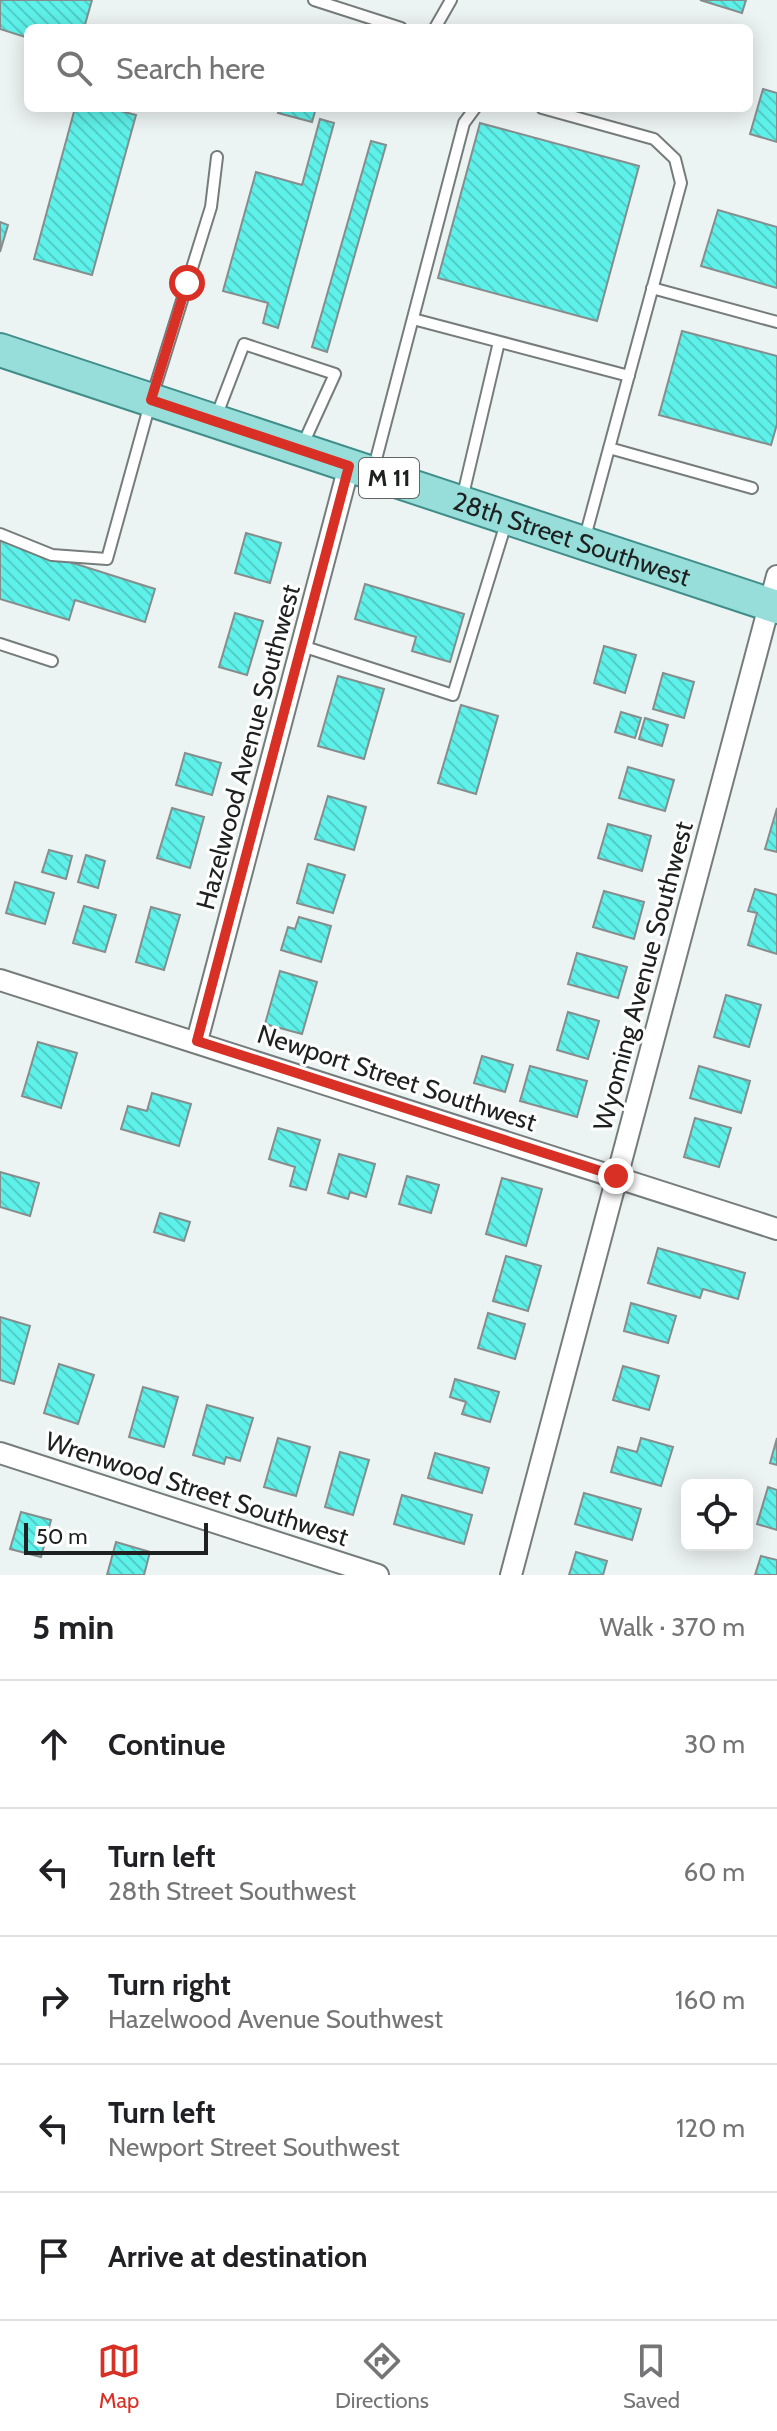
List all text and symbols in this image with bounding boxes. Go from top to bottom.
search box [24,24,753,112]
icon: search [52,46,96,90]
text: Search here [116,50,265,87]
route start [169,265,205,301]
road number: M 11 [359,458,419,498]
street label: 28th Street Southwest [449,485,695,593]
street label: Hazelwood Avenue Southwest [189,581,307,913]
street label: Wyoming Avenue Southwest [586,818,700,1134]
street label: Newport Street Southwest [253,1018,541,1138]
route end [598,1158,634,1194]
street label: Wrenwood Street Southwest [41,1425,353,1553]
map controls [681,1479,753,1551]
button: locate [681,1479,753,1551]
scale bar [24,1519,208,1555]
text: 50 m [36,1523,88,1550]
text: 5 min [32,1606,114,1648]
text: Walk · 370 m [600,1611,745,1643]
icon: ahead [32,1722,76,1766]
text: Continue [108,1726,225,1763]
text: 30 m [684,1728,745,1760]
text: Turn left [108,1838,216,1875]
icon: left [32,1850,76,1894]
text: 60 m [683,1856,745,1888]
text: 28th Street Southwest [108,1875,356,1907]
text: Turn right [108,1966,231,2003]
icon: right [32,1978,76,2022]
text: 160 m [675,1984,745,2016]
text: Hazelwood Avenue Southwest [108,2003,443,2035]
text: Turn left [108,2094,216,2131]
icon: left [32,2106,76,2150]
text: 120 m [676,2112,745,2144]
text: Newport Street Southwest [108,2131,400,2163]
icon: arrive [32,2234,76,2278]
text: Arrive at destination [108,2238,368,2275]
tab: Map [97,2339,141,2414]
tab: Directions [335,2339,429,2414]
tab: Saved [623,2339,680,2414]

